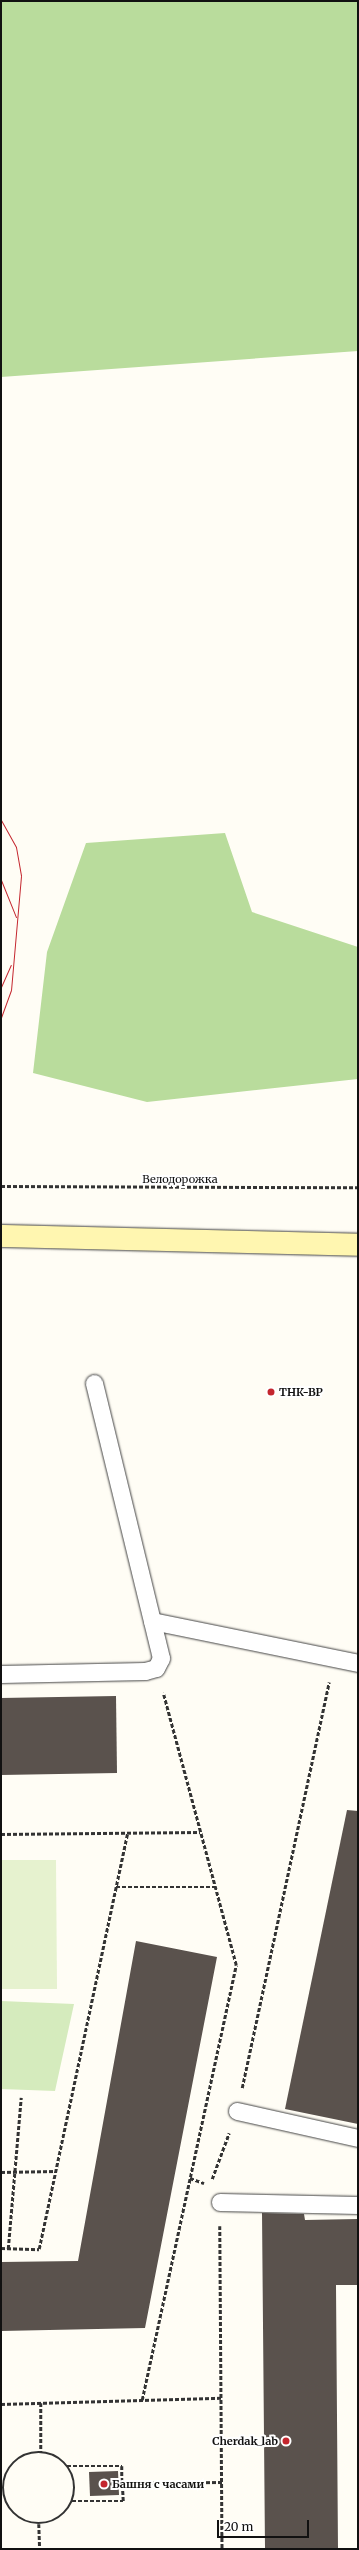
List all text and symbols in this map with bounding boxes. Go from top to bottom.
street label: Велодорожка [142,1172,218,1186]
place label: ТНК-ВР [279,1385,323,1399]
marker: ТНК-ВР [266,1387,276,1397]
place label: Cherdak_lab [212,2434,278,2448]
marker: Cherdak_lab [281,2436,291,2446]
place label: Башня с часами [112,2477,204,2491]
marker: Башня с часами [99,2479,109,2489]
scale bar [219,2512,311,2538]
text: 20 m [224,2519,253,2534]

